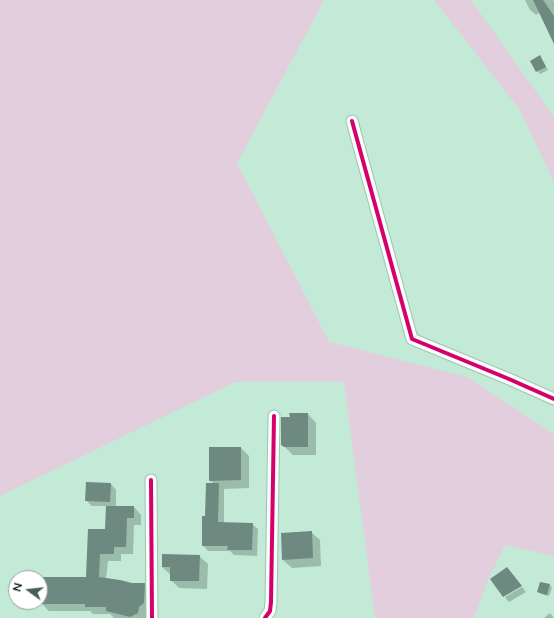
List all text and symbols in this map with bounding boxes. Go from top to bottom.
north arrow [8,570,48,610]
text: N [10,581,24,593]

